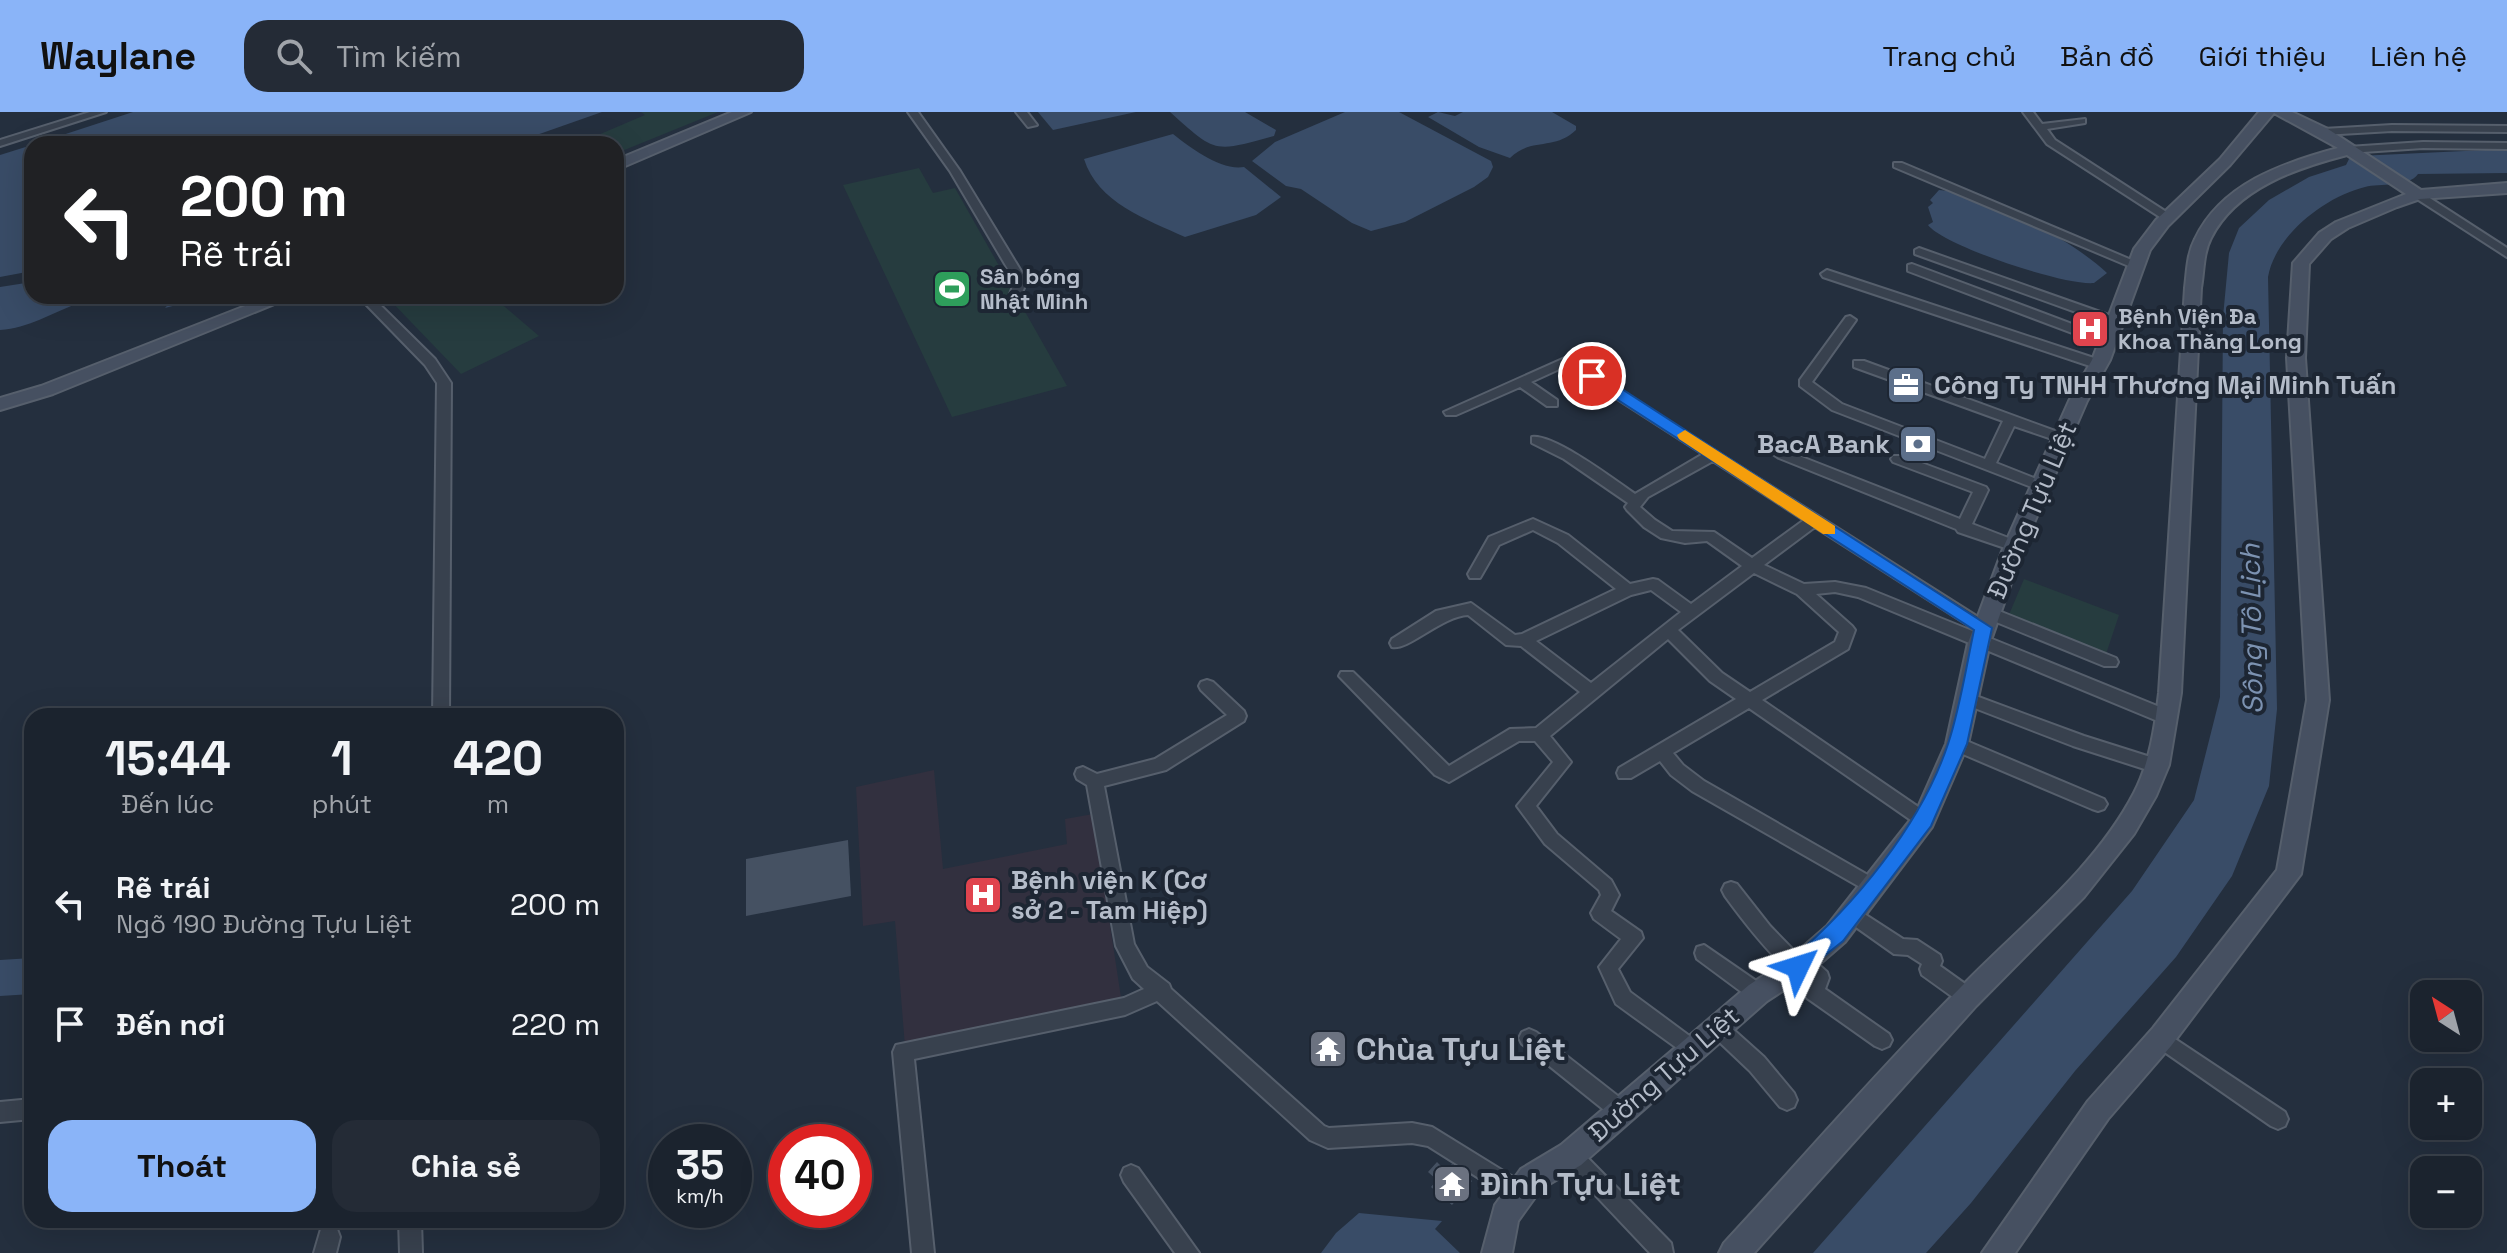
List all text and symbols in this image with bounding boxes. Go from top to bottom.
search box [244,20,804,92]
text: Waylane [40,32,196,80]
icon: search [272,34,316,78]
text: Tìm kiếm [336,37,461,76]
text: Trang chủ [1882,38,2016,74]
text: Bản đồ [2060,38,2154,74]
text: Giới thiệu [2198,38,2326,74]
text: Liên hệ [2370,38,2467,74]
text: 200 m [180,161,348,232]
icon: left [48,168,152,272]
text: Rẽ trái [180,231,292,277]
place label: Sân bóng Nhật Minh [980,262,1088,315]
sports icon: Sân bóng Nhật Minh [931,268,973,310]
place label: Bệnh Viện Đa Khoa Thăng Long [2118,302,2302,355]
hospital icon: Bệnh Viện Đa Khoa Thăng Long [2069,308,2111,350]
pin [1558,342,1626,410]
icon: arrive [1570,354,1614,398]
office icon: Công Ty TNHH Thương Mại Minh Tuấn [1885,364,1927,406]
place label: Công Ty TNHH Thương Mại Minh Tuấn [1934,368,2397,402]
street label: Đường Tựu Liệt [1979,416,2085,604]
bank icon: BacA Bank [1897,423,1939,465]
place label: BacA Bank [1757,427,1890,461]
water label: Sông Tô Lịch [2232,543,2270,714]
text: 15:44 [105,728,231,789]
text: 1 [331,728,353,789]
text: 420 [453,728,543,789]
text: Đến lúc [121,787,214,821]
text: phút [312,787,372,821]
text: m [487,787,509,821]
place label: Bệnh viện K (Cơ sở 2 - Tam Hiệp) [1011,863,1208,927]
text: Rẽ trái [116,868,210,907]
hospital icon: Bệnh viện K (Cơ sở 2 - Tam Hiệp) [962,874,1004,916]
icon: left [48,882,92,926]
text: 200 m [510,885,600,924]
text: Ngõ 190 Đường Tựu Liệt [116,907,412,941]
position arrow [1756,925,1840,1009]
north arrow [2410,980,2482,1052]
map controls [2410,980,2482,1228]
street label: Đường Tựu Liệt [1581,999,1747,1149]
icon: arrive [48,1002,92,1046]
text: Đến nơi [116,1005,225,1044]
text: 220 m [511,1005,600,1044]
temple icon: Chùa Tựu Liệt [1307,1028,1349,1070]
place label: Chùa Tựu Liệt [1356,1029,1566,1069]
button: + [2410,1068,2482,1140]
button: Thoát [48,1120,316,1212]
button: Chia sẻ [332,1120,600,1212]
speed limit sign: 40 [768,1124,872,1228]
text: 35 [676,1140,724,1191]
button: − [2410,1156,2482,1228]
temple icon: Đình Tựu Liệt [1431,1163,1473,1205]
place label: Đình Tựu Liệt [1480,1164,1681,1204]
text: km/h [676,1183,724,1209]

